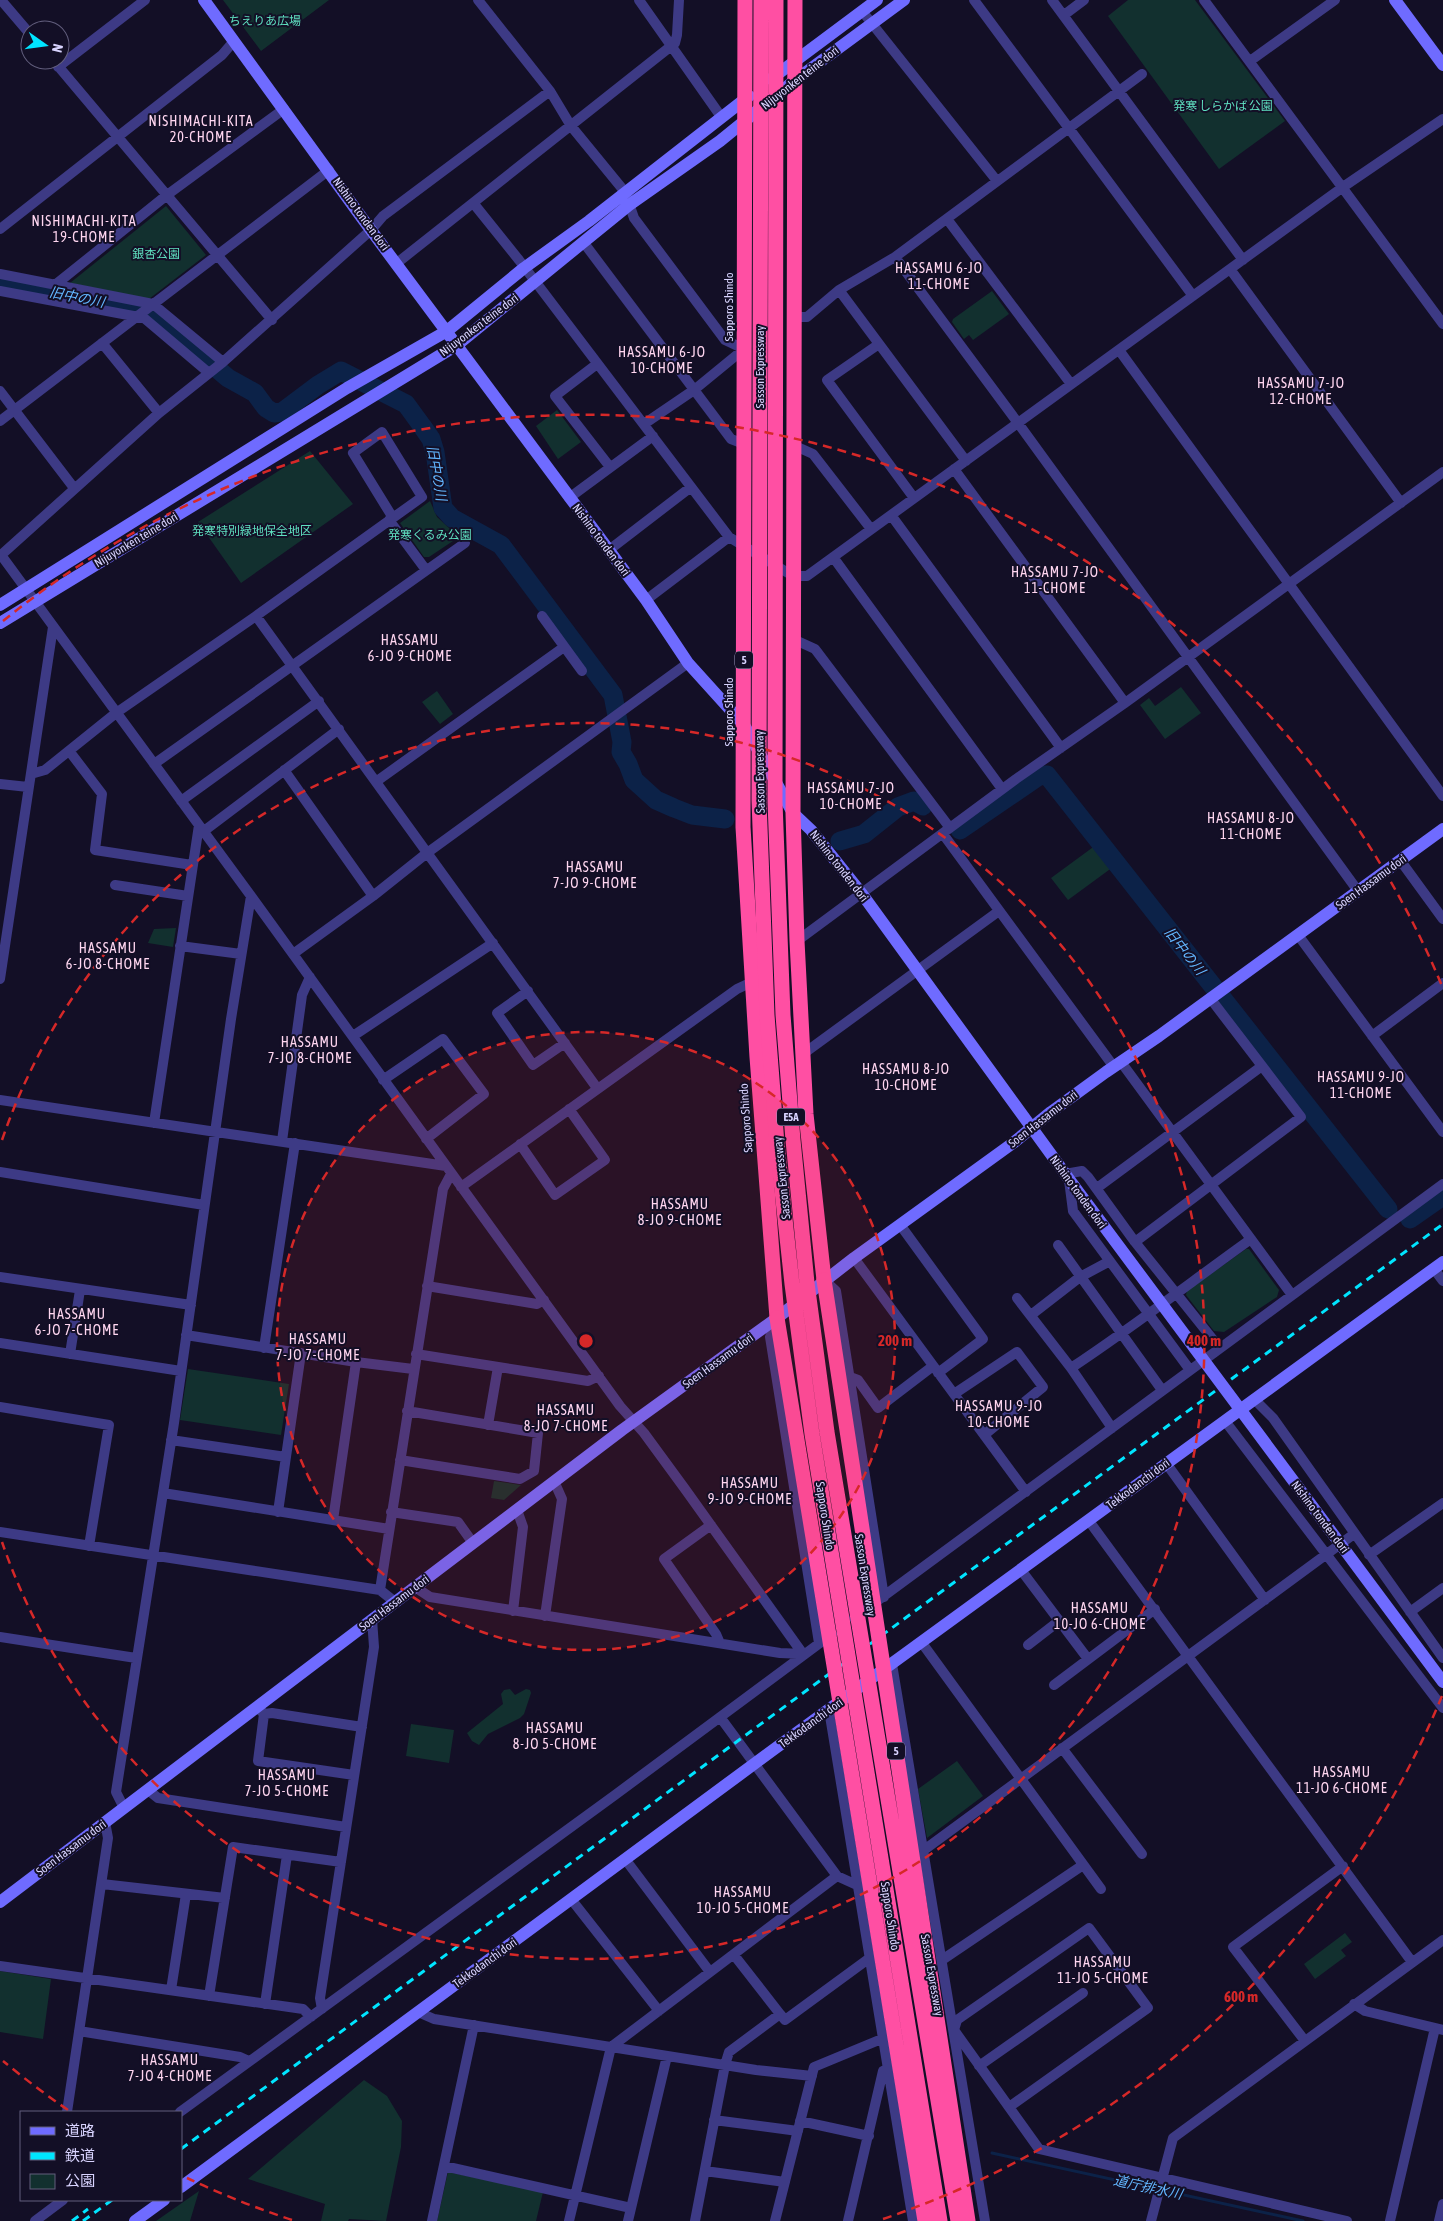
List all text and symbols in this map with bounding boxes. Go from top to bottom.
park label: ちえりあ広場 [229,14,301,28]
north arrow [20,20,70,70]
text: N [49,42,66,54]
street label: Nijuyonken teine dori [758,43,842,113]
park label: 発寒 しらかば 公園 [1173,99,1273,113]
district label: NISHIMACHI-KITA 20-CHOME [148,113,254,145]
street label: Nishino tonden dori [330,175,392,253]
district label: NISHIMACHI-KITA 19-CHOME [31,213,137,245]
park label: 銀杏公園 [132,247,180,261]
district label: HASSAMU 6-JO 11-CHOME [895,260,983,292]
street label: Sapporo Shindo [722,272,736,342]
water label: 旧中の川 [48,284,108,311]
street label: Nijuyonken teine dori [437,291,521,359]
street label: Sasson Expressway [753,326,767,408]
district label: HASSAMU 6-JO 10-CHOME [618,344,706,376]
district label: HASSAMU 7-JO 12-CHOME [1257,375,1345,407]
water label: 旧中の川 [424,444,450,504]
street label: Nishino tonden dori [569,501,633,579]
street label: Nijuyonken teine dori [92,510,180,570]
park label: 発寒特別緑地保全地区 [192,524,312,538]
park label: 発寒くるみ公園 [388,528,472,542]
district label: HASSAMU 7-JO 11-CHOME [1011,564,1099,596]
district label: HASSAMU 6-JO 9-CHOME [368,632,452,664]
road number: 5 [735,652,753,668]
street label: Sapporo Shindo [722,677,736,747]
street label: Sasson Expressway [752,730,768,814]
district label: HASSAMU 7-JO 10-CHOME [807,780,895,812]
district label: HASSAMU 8-JO 11-CHOME [1207,810,1295,842]
street label: Nishino tonden dori [807,827,871,905]
street label: Soen Hassamu dori [1333,852,1409,912]
district label: HASSAMU 7-JO 9-CHOME [553,859,637,891]
water label: 旧中の川 [1161,924,1210,980]
district label: HASSAMU 6-JO 8-CHOME [66,940,150,972]
district label: HASSAMU 7-JO 8-CHOME [268,1034,352,1066]
district label: HASSAMU 8-JO 10-CHOME [862,1061,950,1093]
district label: HASSAMU 9-JO 11-CHOME [1317,1069,1405,1101]
street label: Sapporo Shindo [737,1083,755,1153]
street label: Soen Hassamu dori [1006,1088,1080,1150]
road number: E5A [777,1108,805,1126]
street label: Sasson Expressway [771,1136,793,1220]
street label: Nishino tonden dori [1047,1153,1109,1231]
district label: HASSAMU 8-JO 9-CHOME [638,1196,722,1228]
district label: HASSAMU 6-JO 7-CHOME [35,1306,119,1338]
district label: HASSAMU 7-JO 7-CHOME [276,1331,360,1363]
street label: Soen Hassamu dori [680,1331,756,1391]
centre of rings [577,1332,595,1350]
text: 200 m [878,1332,912,1349]
text: 400 m [1186,1332,1221,1349]
district label: HASSAMU 9-JO 10-CHOME [955,1398,1043,1430]
district label: HASSAMU 8-JO 7-CHOME [524,1402,608,1434]
street label: Tekkodanchi dori [1104,1456,1172,1512]
district label: HASSAMU 9-JO 9-CHOME [708,1475,792,1507]
street label: Nishino tonden dori [1288,1478,1352,1556]
street label: Sapporo Shindo [813,1481,837,1552]
street label: Sasson Expressway [852,1533,878,1617]
street label: Soen Hassamu dori [356,1572,432,1634]
district label: HASSAMU 10-JO 6-CHOME [1054,1600,1146,1632]
street label: Tekkodanchi dori [776,1695,846,1751]
district label: HASSAMU 8-JO 5-CHOME [513,1720,597,1752]
road number: 5 [887,1742,905,1760]
district label: HASSAMU 11-JO 6-CHOME [1296,1764,1388,1796]
district label: HASSAMU 7-JO 5-CHOME [245,1767,329,1799]
street label: Soen Hassamu dori [33,1817,109,1879]
street label: Sapporo Shindo [878,1881,902,1952]
district label: HASSAMU 10-JO 5-CHOME [697,1884,789,1916]
street label: Sasson Expressway [918,1933,946,2017]
street label: Tekkodanchi dori [450,1935,520,1991]
district label: HASSAMU 11-JO 5-CHOME [1057,1954,1149,1986]
text: 600 m [1224,1988,1258,2005]
district label: HASSAMU 7-JO 4-CHOME [128,2052,212,2084]
legend [20,2111,182,2201]
text: 道路 [65,2122,95,2139]
text: 鉄道 [65,2147,95,2164]
text: 公園 [65,2172,95,2189]
water label: 道庁排水川 [1112,2172,1186,2203]

